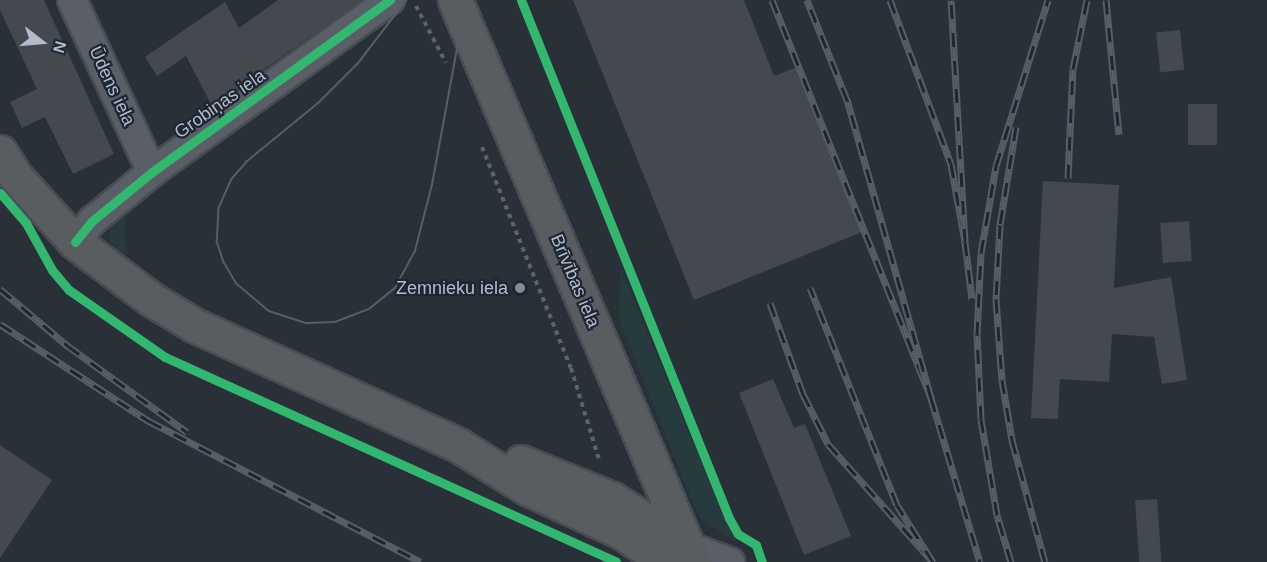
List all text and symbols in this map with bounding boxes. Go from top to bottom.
north arrow [12,12,72,72]
text: N [50,39,70,55]
street label: Ūdens iela [84,43,140,129]
street label: Grobiņas iela [170,65,270,143]
street label: Brīvības iela [546,231,604,331]
place label: Zemnieku iela [396,277,508,299]
marker: Zemnieku iela [513,281,527,295]

